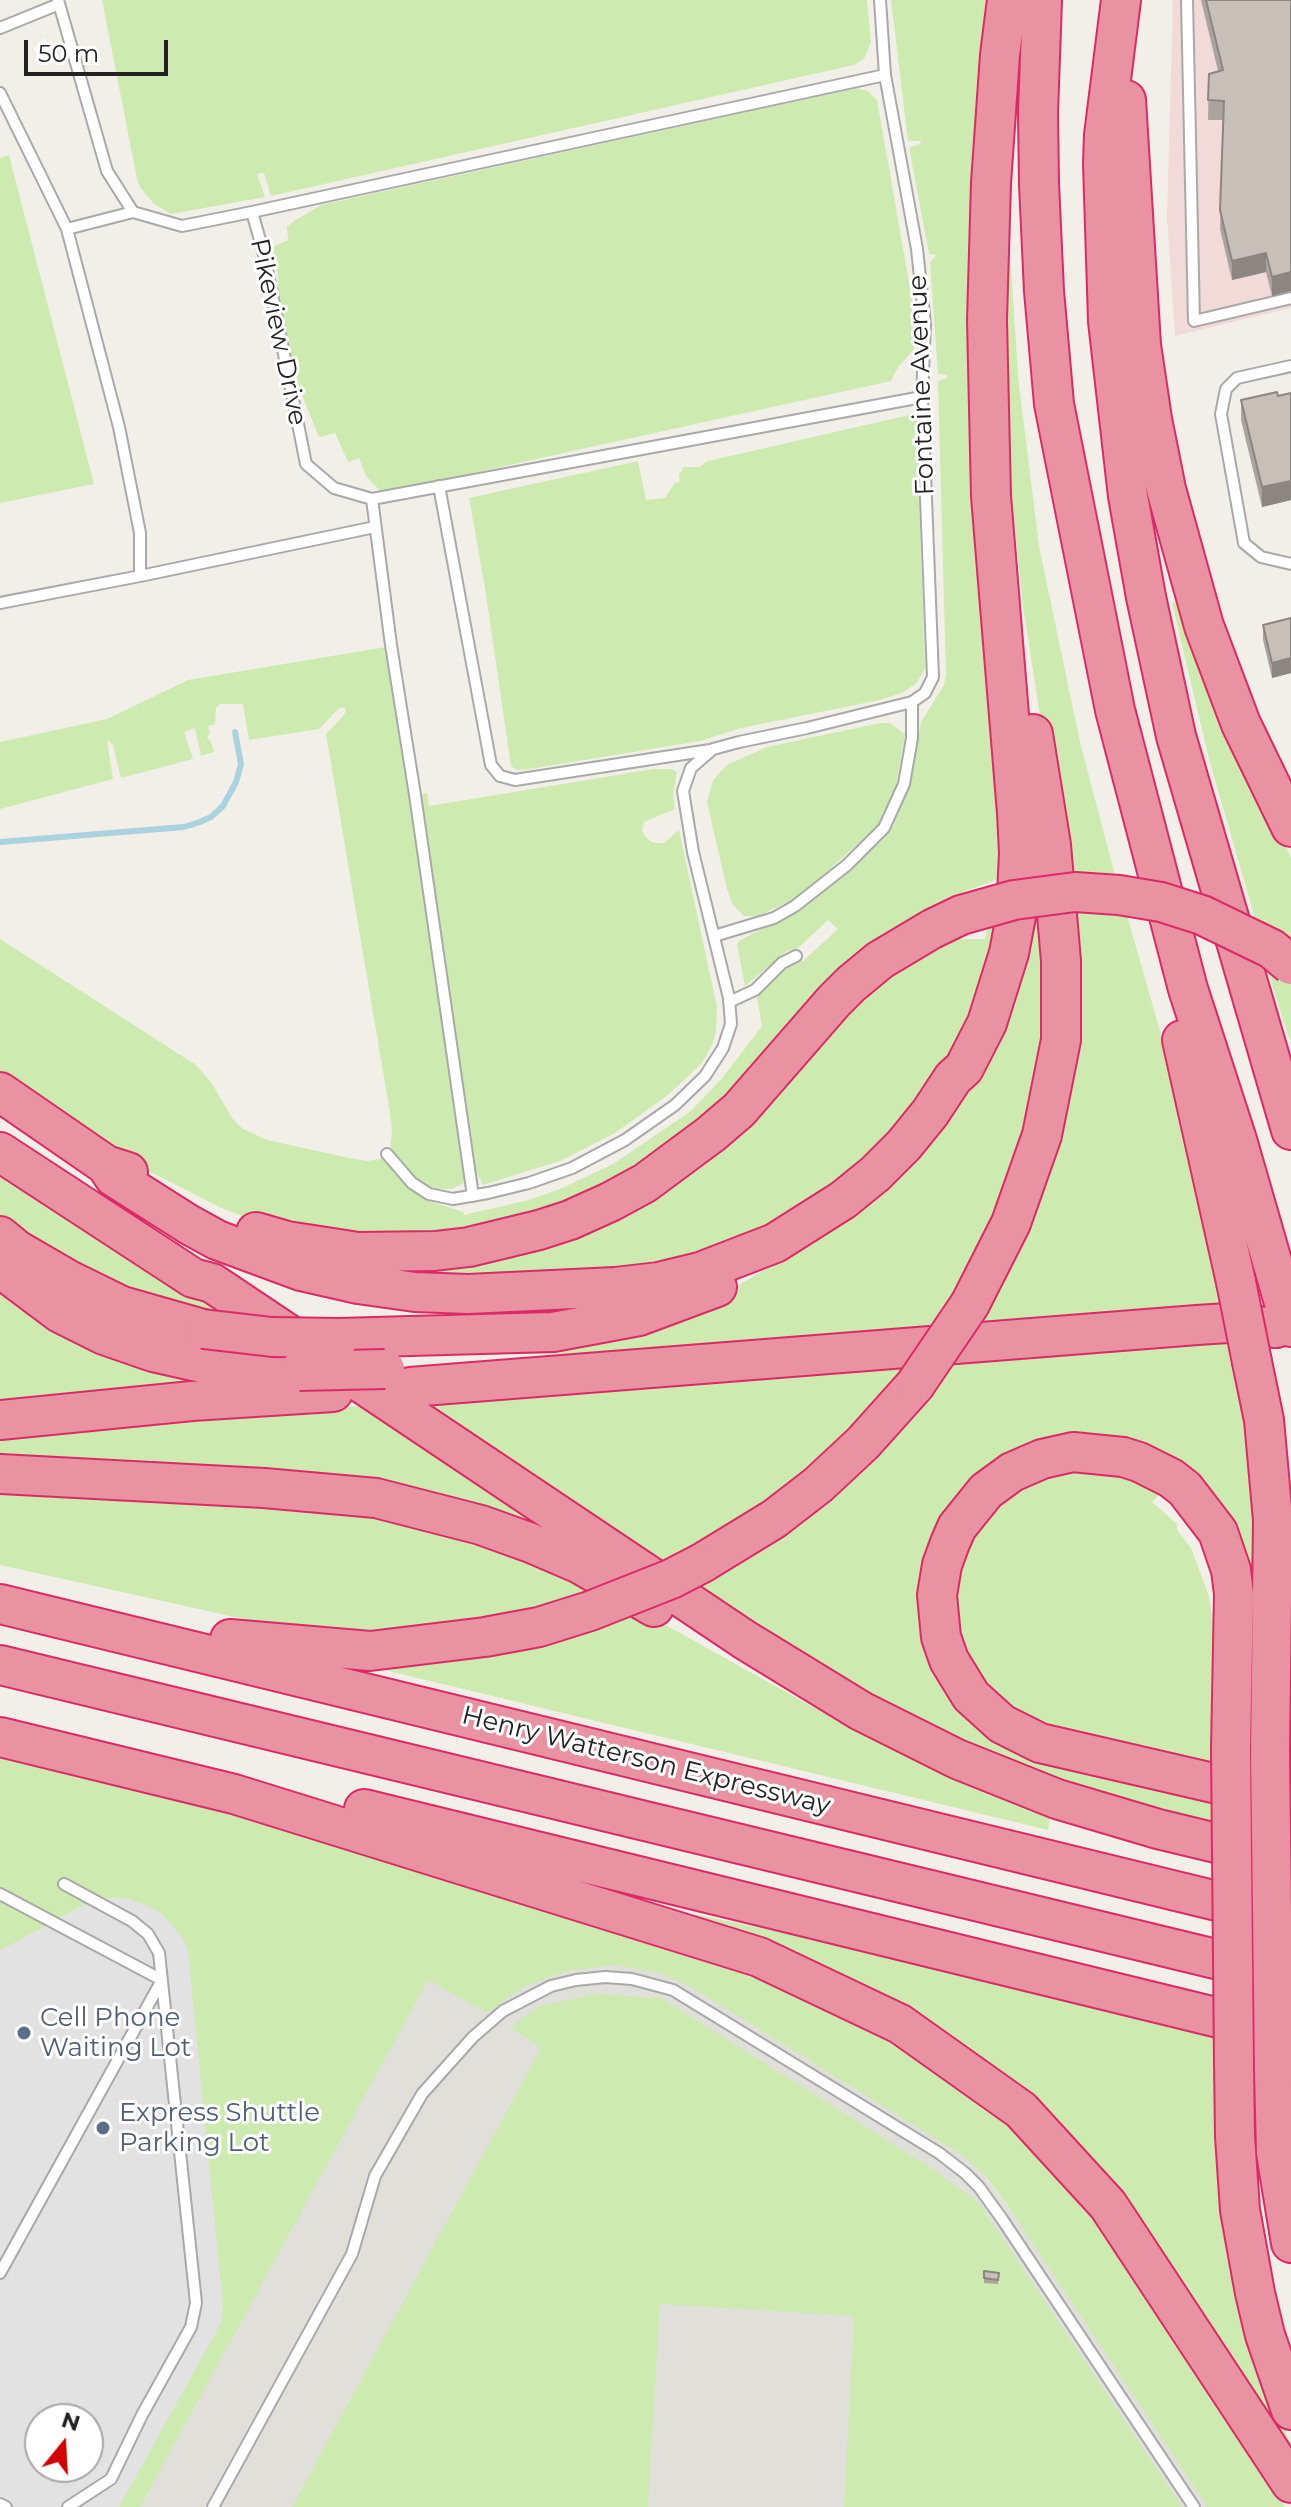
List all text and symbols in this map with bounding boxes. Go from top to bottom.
scale bar [28,24,172,74]
text: 50 m [38,39,99,68]
street label: Pikeview Drive [243,236,313,428]
street label: Fontaine Avenue [903,274,941,496]
street label: Henry Watterson Expressway [458,1700,834,1822]
place label: Cell Phone Waiting Lot [40,2002,191,2064]
marker: Cell Phone Waiting Lot [15,2024,33,2042]
place label: Express Shuttle Parking Lot [119,2097,320,2158]
marker: Express Shuttle Parking Lot [94,2119,112,2137]
north arrow [24,2403,104,2483]
text: N [58,2406,84,2437]

